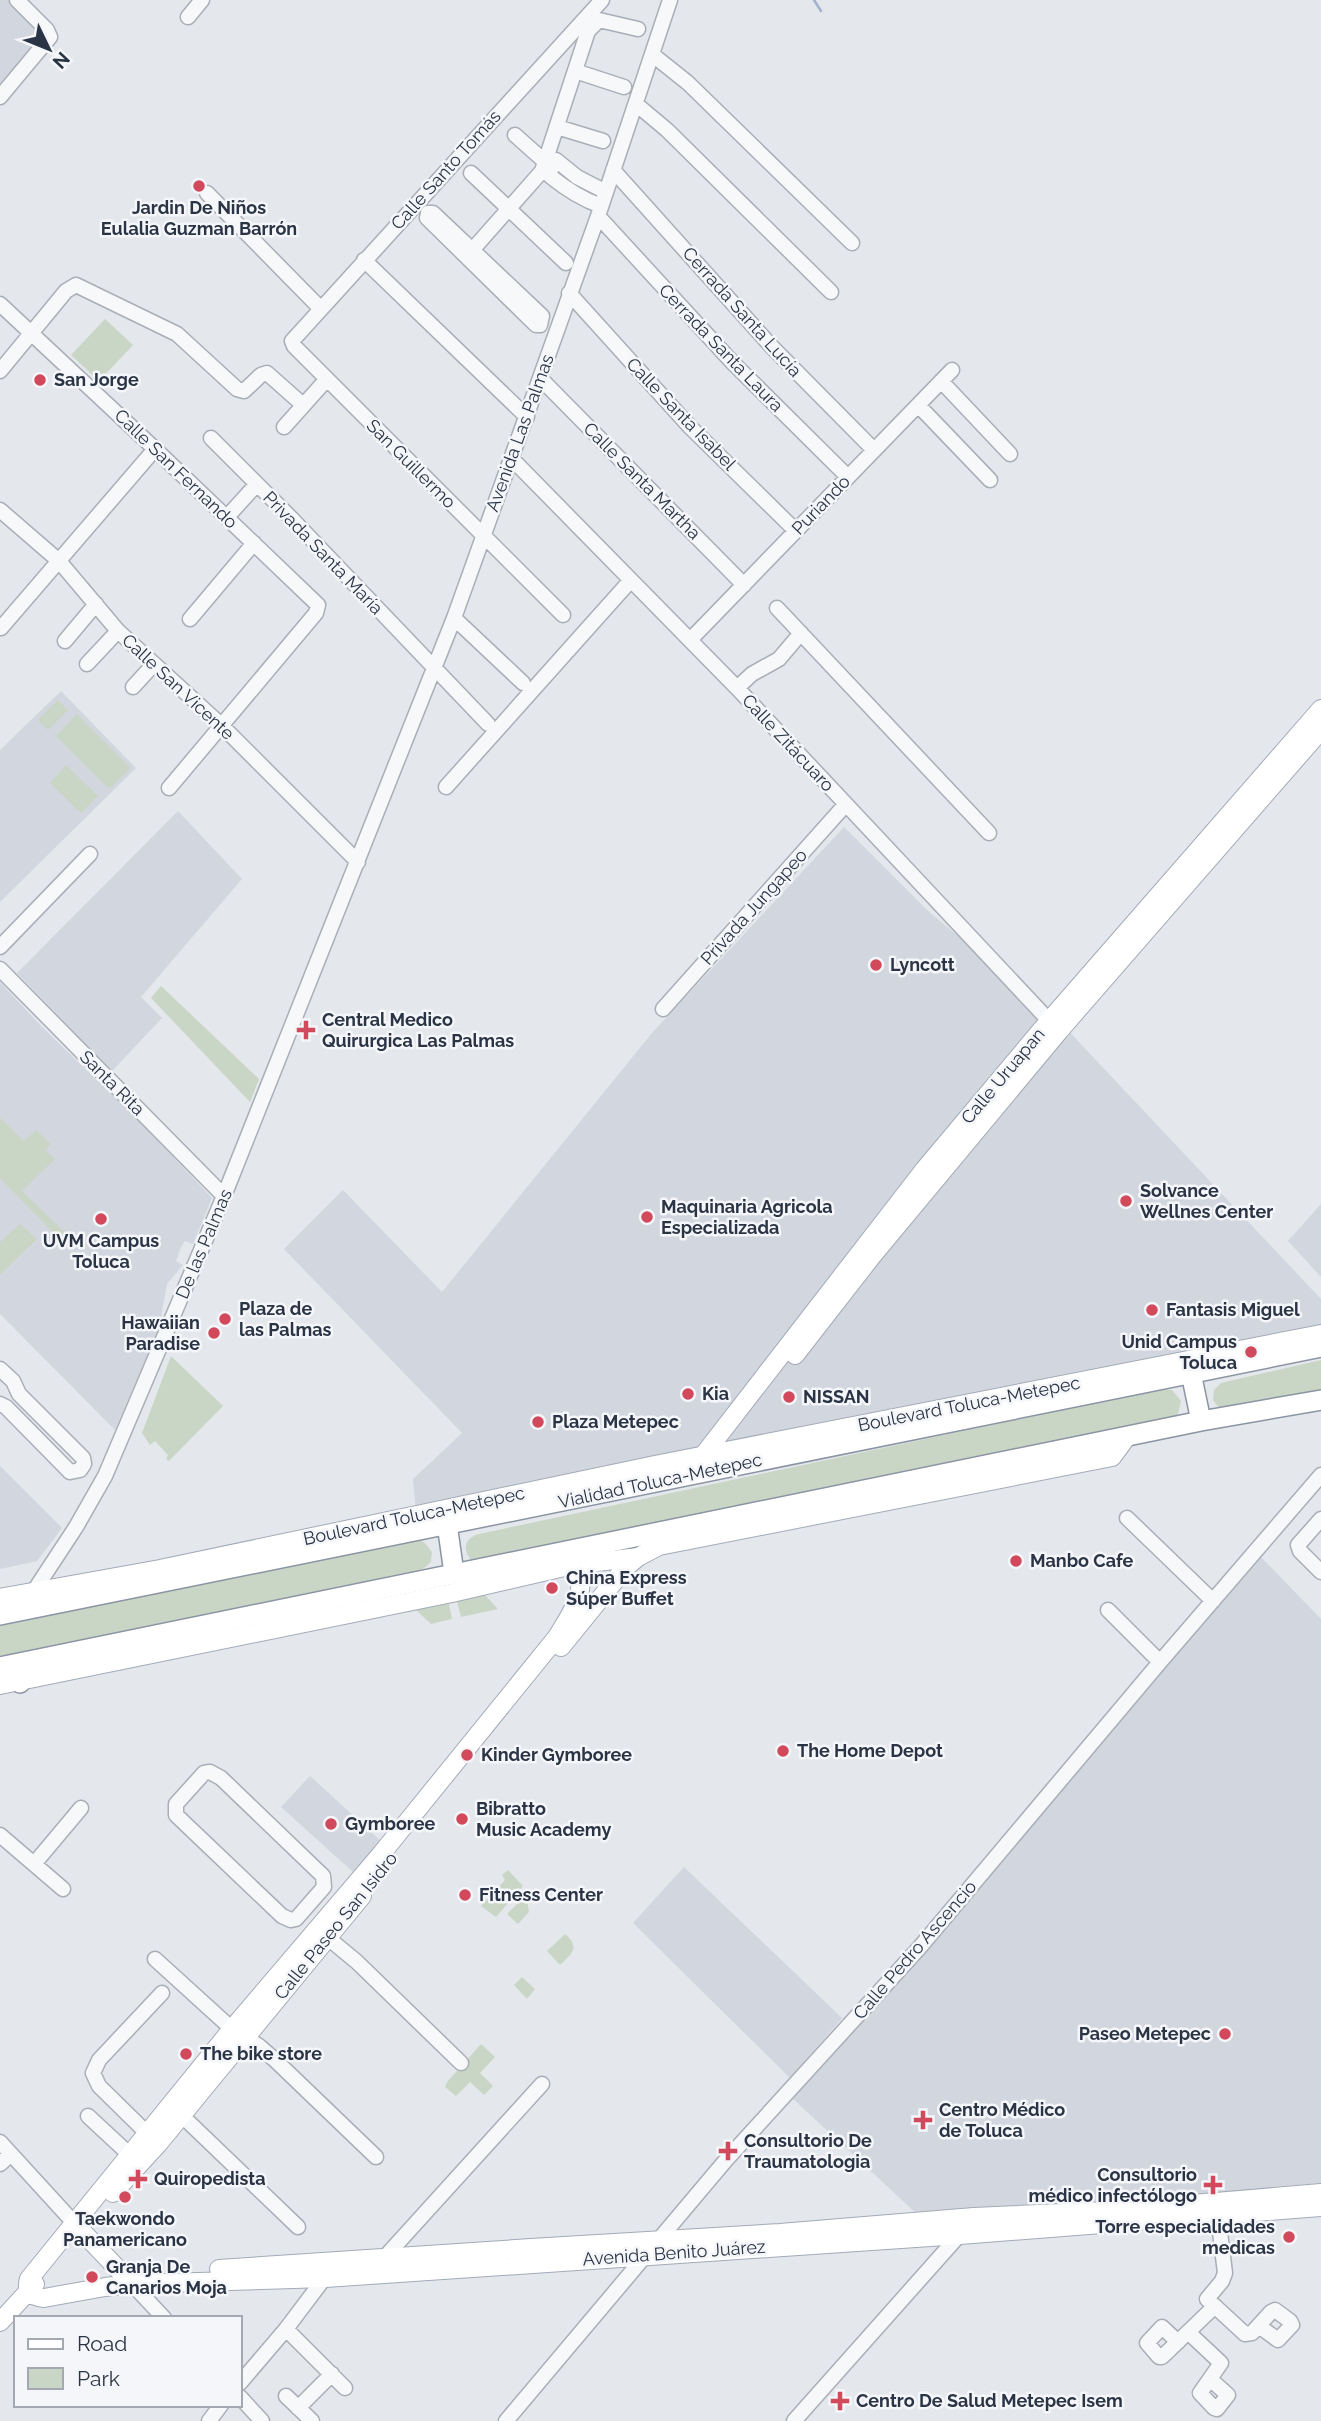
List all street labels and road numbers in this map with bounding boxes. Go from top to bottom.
street label: Calle Santo Tomás [386,105,505,234]
street label: Cerrada Santa Lucía [679,242,806,381]
street label: Cerrada Santa Laura [655,279,788,416]
street label: Avenida Las Palmas [481,351,558,514]
street label: Calle Santa Isabel [622,353,740,474]
street label: Calle San Fernando [111,405,242,533]
street label: San Guillermo [362,415,460,513]
street label: Calle Santa Martha [579,418,705,544]
street label: Puriando [787,470,854,539]
street label: Privada Santa María [259,487,388,619]
street label: Calle San Vicente [118,629,239,744]
street label: Calle Zitácuaro [738,690,839,796]
street label: Privada Jungapeo [696,844,811,969]
street label: Calle Uruapan [956,1023,1049,1128]
street label: Santa Rita [76,1046,149,1119]
street label: De las Palmas [171,1186,236,1302]
street label: Boulevard Toluca-Metepec [856,1372,1082,1435]
street label: Vialidad Toluca-Metepec [556,1449,764,1512]
street label: Boulevard Toluca-Metepec [301,1482,527,1549]
street label: Calle Paseo San Isidro [270,1848,402,2004]
street label: Calle Pedro Ascencio [849,1876,981,2023]
street label: Avenida Benito Juárez [582,2236,766,2269]

